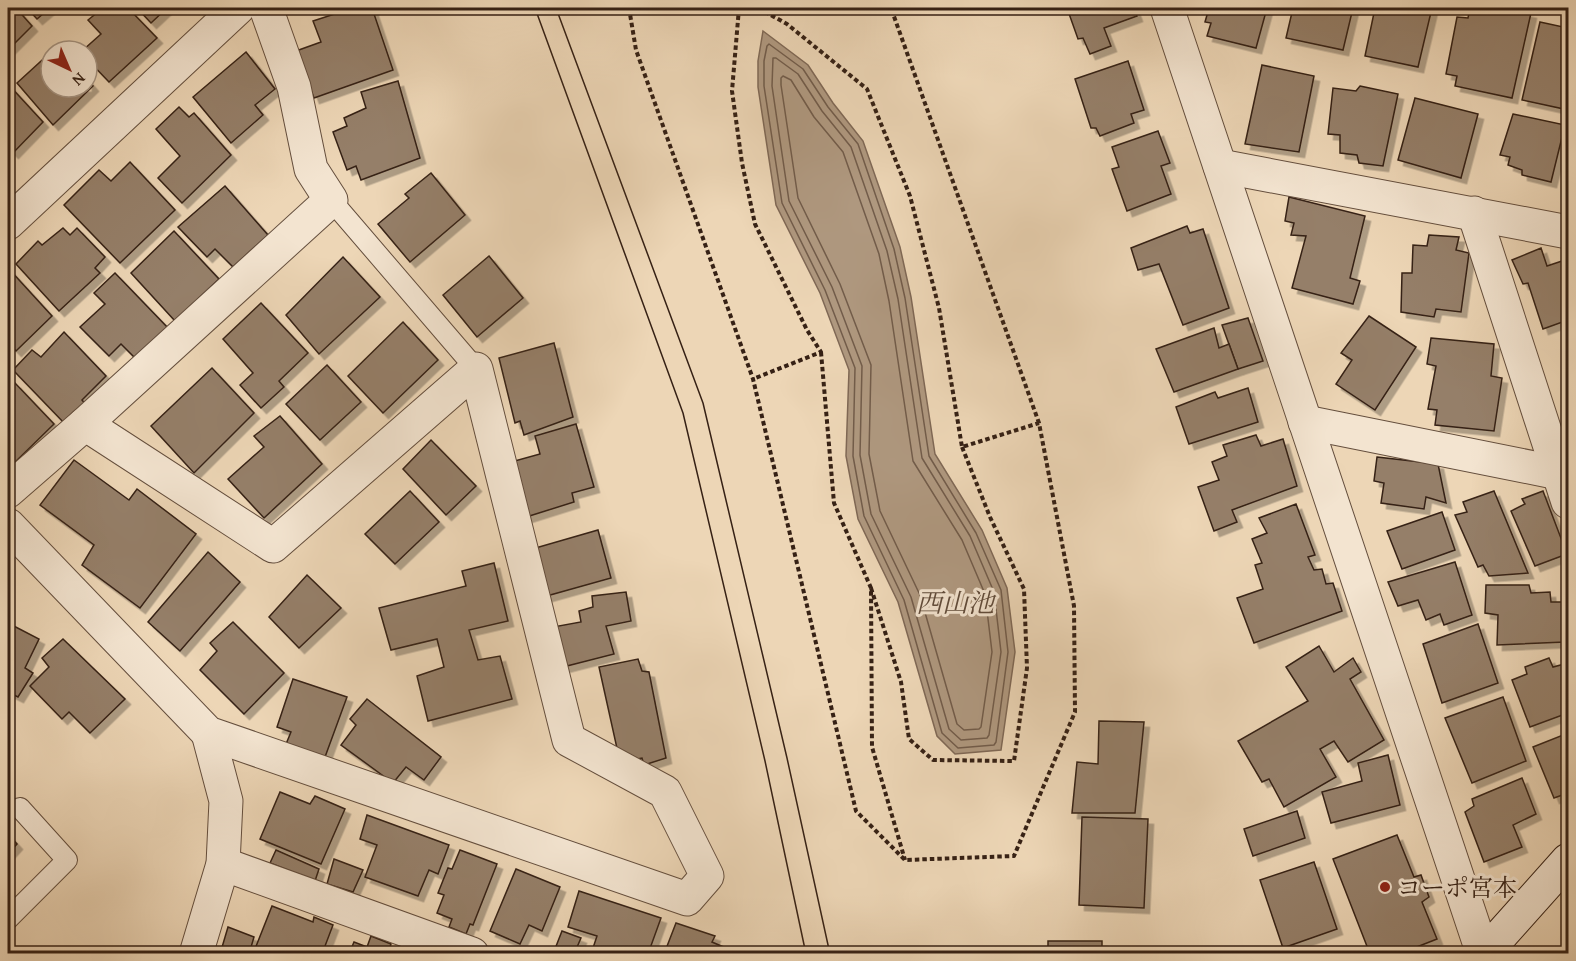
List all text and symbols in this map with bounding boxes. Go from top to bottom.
north arrow [39,39,99,99]
text: N [67,67,92,92]
water label: 西山池 [916,583,997,622]
place label: コーポ宮本 [1397,870,1517,905]
marker: コーポ宮本 [1378,880,1392,894]

